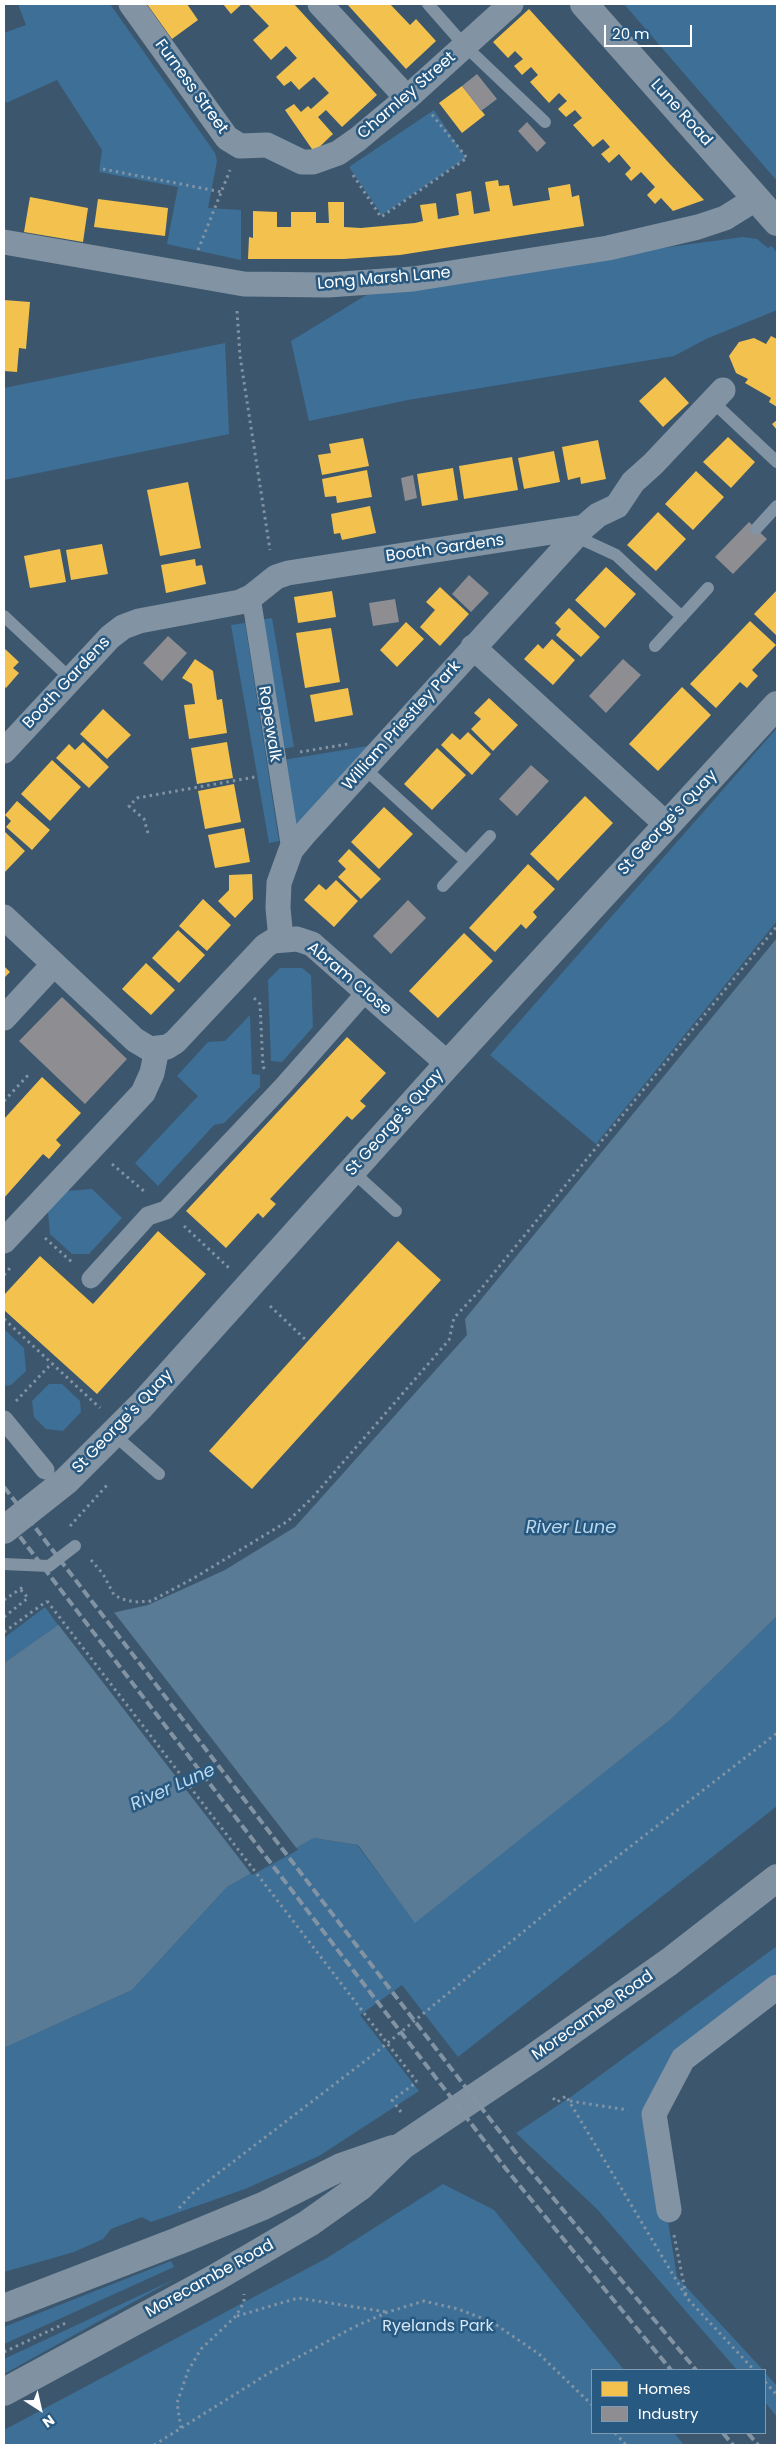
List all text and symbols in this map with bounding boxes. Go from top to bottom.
scale bar [606,15,694,47]
text: 20 m [612,23,650,44]
street label: Furness Street [150,36,232,138]
street label: Charnley Street [354,48,460,144]
street label: Lune Road [646,76,716,150]
street label: Long Marsh Lane [317,264,451,294]
street label: Booth Gardens [385,531,505,567]
street label: Booth Gardens [19,633,115,733]
street label: William Priestley Park [339,657,465,795]
street label: Ropewalk [254,685,284,763]
street label: St George's Quay [614,766,722,880]
street label: Abram Close [303,938,395,1020]
street label: St George's Quay [342,1066,448,1180]
street label: St George's Quay [69,1366,177,1478]
water label: River Lune [526,1517,616,1539]
water label: River Lune [127,1760,219,1816]
street label: Morecambe Road [529,1967,657,2065]
street label: Morecambe Road [143,2236,277,2322]
park label: Ryelands Park [382,2317,494,2337]
legend [591,2369,766,2434]
text: Homes [638,2378,691,2399]
north arrow [15,2384,65,2434]
text: Industry [638,2403,698,2424]
text: N [39,2410,59,2432]

